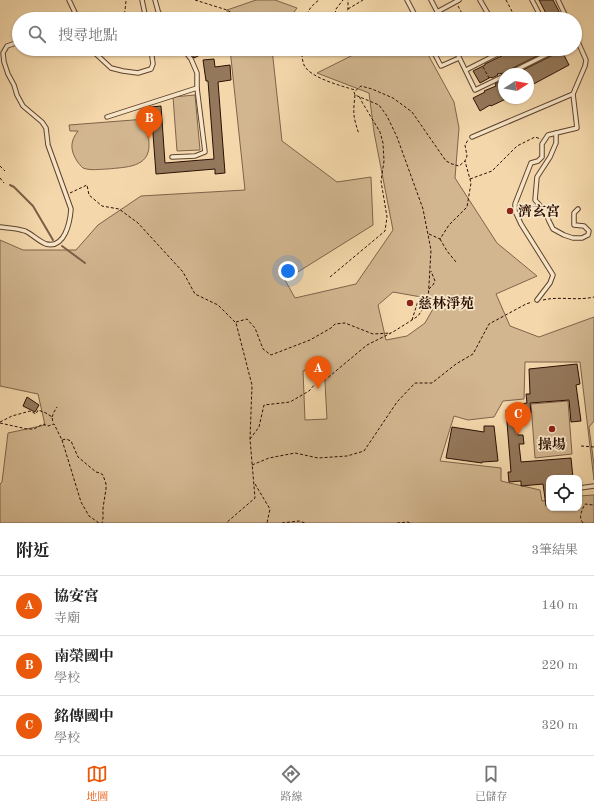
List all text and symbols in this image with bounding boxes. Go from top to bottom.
search box [12,12,582,56]
icon: search [26,23,48,45]
text: 搜尋地點 [58,29,118,44]
north arrow [498,68,534,104]
pin: B [136,106,162,139]
place label: 濟玄宮 [518,203,560,219]
marker: 濟玄宮 [505,206,515,216]
your location [278,261,298,281]
place label: 慈林淨苑 [418,296,474,311]
marker: 慈林淨苑 [405,298,415,308]
pin: A [305,356,331,389]
pin: C [505,402,531,435]
marker: 操場 [547,424,557,434]
place label: 操場 [538,437,566,452]
map controls [546,475,582,511]
button: locate [546,475,582,511]
text: 附近 [16,543,50,560]
text: 3筆結果 [531,544,578,557]
text: 協安宮 [54,590,99,605]
text: A [24,599,34,612]
text: 140 m [541,599,578,612]
text: 寺廟 [54,612,80,625]
text: 南榮國中 [54,650,114,665]
text: B [24,659,34,672]
text: 220 m [541,659,578,672]
text: 學校 [54,672,80,685]
text: 銘傳國中 [54,710,114,725]
text: C [25,719,33,732]
text: 320 m [541,719,578,732]
text: 學校 [54,732,80,745]
tab: 地圖 [86,763,108,805]
tab: 路線 [280,763,302,805]
tab: 已儲存 [475,763,508,805]

